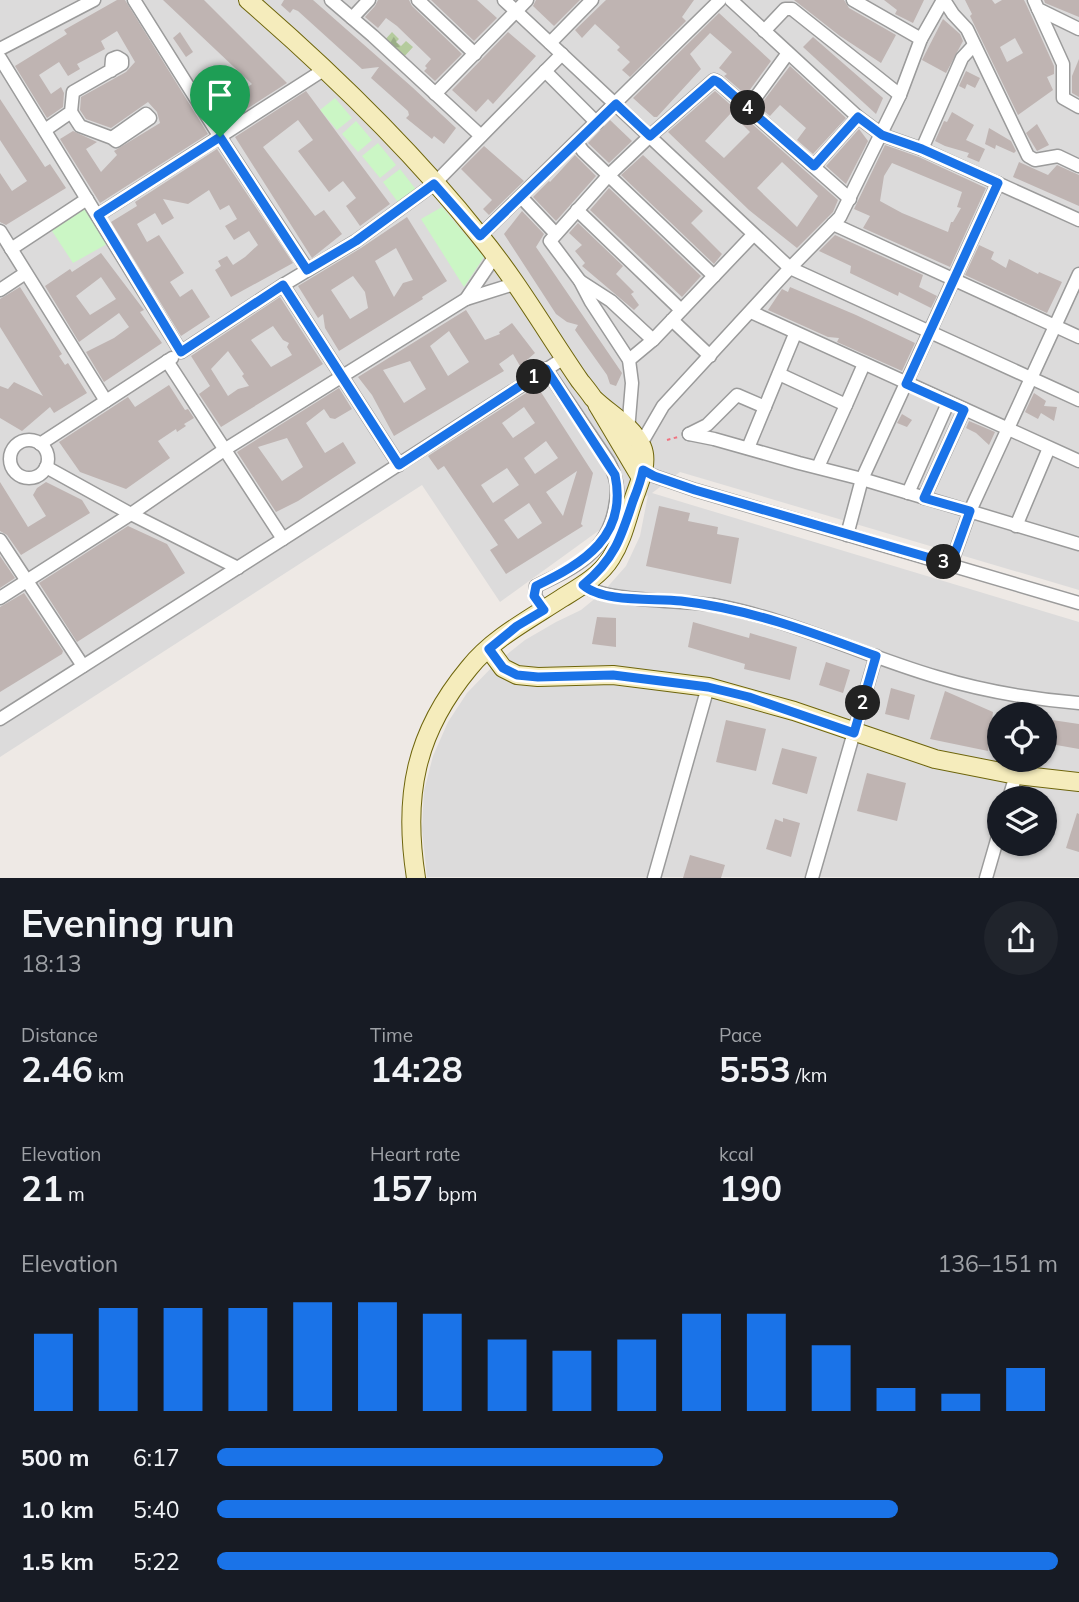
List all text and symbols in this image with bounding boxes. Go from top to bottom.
pin [190,65,250,137]
icon: arrive [201,76,239,114]
pin: 4 [730,90,766,126]
text: 4 [742,95,753,119]
pin: 1 [516,360,552,394]
text: 1 [528,364,539,388]
pin: 3 [926,544,962,580]
text: 3 [938,549,949,573]
pin: 2 [846,686,880,720]
text: 2 [857,690,868,714]
map controls [987,702,1057,856]
button: locate [987,702,1057,772]
button: layers [987,786,1057,856]
text: Evening run [21,899,235,947]
button: share [984,901,1058,975]
text: 18:13 [21,949,81,978]
text: Distance [21,1023,98,1047]
text: Time [370,1023,413,1047]
text: Pace [719,1023,762,1047]
text: 2.46 [21,1047,93,1091]
text: 14:28 [370,1047,463,1091]
text: 5:53 [719,1047,791,1091]
text: km [93,1063,124,1087]
text: /km [791,1063,828,1087]
text: Elevation [21,1142,101,1166]
text: Heart rate [370,1142,460,1166]
text: kcal [719,1142,754,1166]
text: 21 [21,1166,63,1210]
text: 157 [370,1166,433,1210]
text: 190 [719,1166,782,1210]
text: m [63,1182,85,1206]
text: bpm [433,1182,477,1206]
text: Elevation [21,1249,118,1278]
text: 136–151 m [937,1249,1058,1278]
text: 500 m [21,1443,89,1472]
text: 6:17 [133,1443,180,1472]
text: 1.0 km [21,1495,94,1524]
text: 5:40 [133,1495,180,1524]
text: 1.5 km [21,1547,94,1576]
text: 5:22 [133,1547,180,1576]

